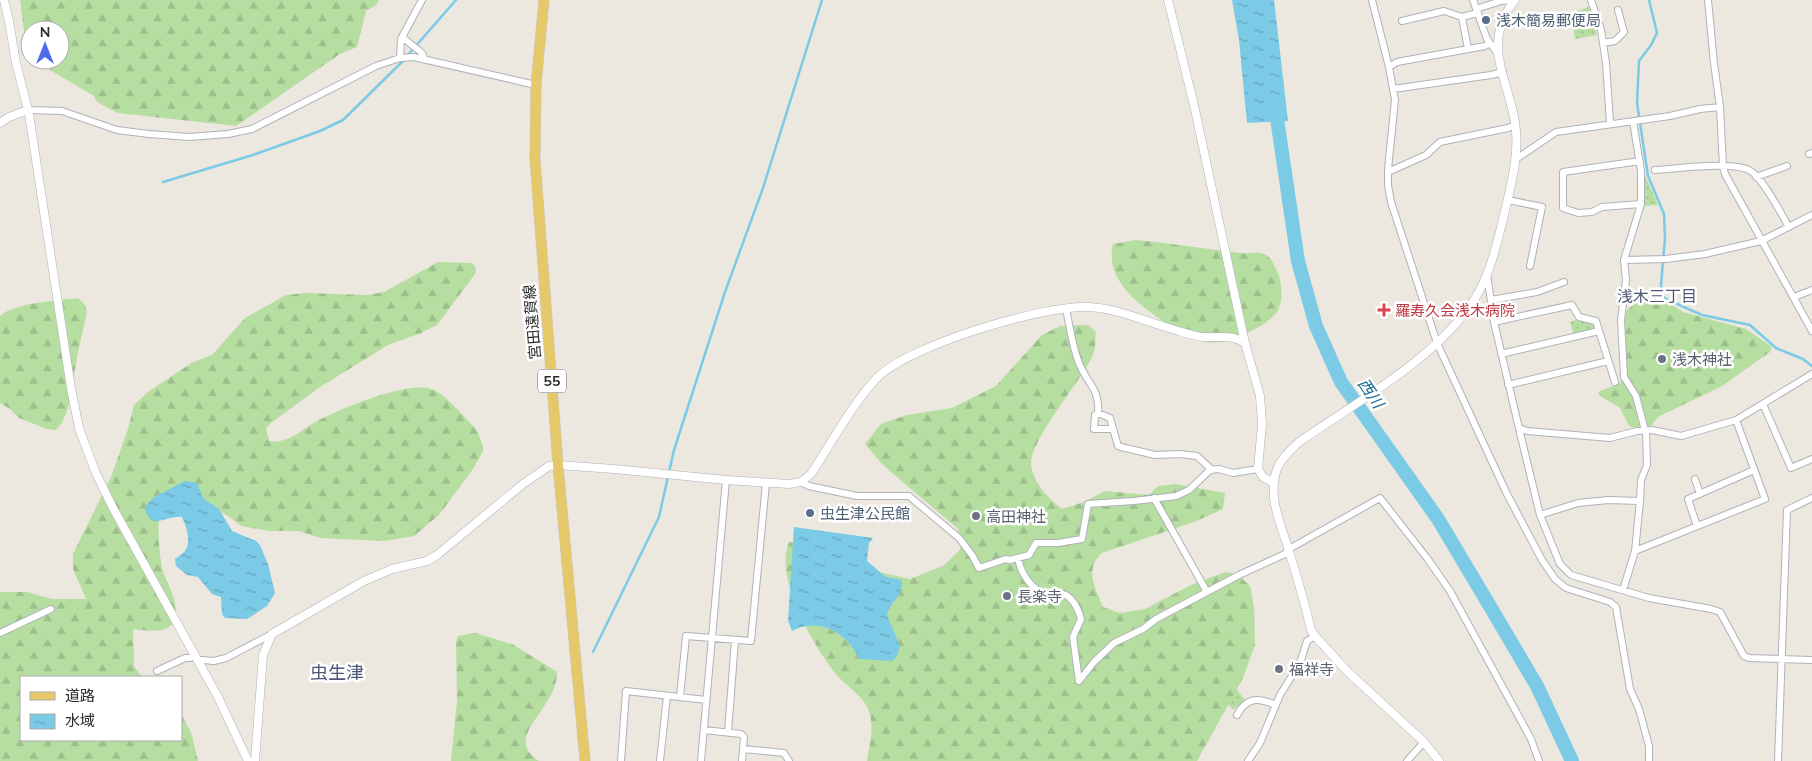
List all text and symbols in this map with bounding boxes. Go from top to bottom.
place label: 浅木簡易郵便局 [1496,11,1601,30]
marker: 浅木簡易郵便局 [1480,14,1492,26]
north arrow [20,20,70,70]
text: N [40,23,50,41]
street label: 宮田遠賀線 [519,284,545,360]
district label: 浅木三丁目 [1617,286,1697,306]
place label: 羅寿久会浅木病院 [1395,301,1515,320]
marker: 羅寿久会浅木病院 [1377,303,1391,317]
place label: 浅木神社 [1672,350,1732,369]
marker: 浅木神社 [1656,353,1668,365]
road number: 55 [538,370,566,392]
water label: 西川 [1354,374,1390,413]
place label: 虫生津公民館 [820,504,910,523]
marker: 虫生津公民館 [804,507,816,519]
place label: 高田神社 [986,507,1046,526]
marker: 高田神社 [970,510,982,522]
place label: 長楽寺 [1017,587,1062,606]
marker: 長楽寺 [1001,590,1013,602]
place label: 福祥寺 [1289,660,1334,679]
district label: 虫生津 [310,661,364,684]
marker: 福祥寺 [1273,663,1285,675]
legend [20,676,182,741]
text: 道路 [65,686,95,705]
text: 水域 [65,711,95,730]

